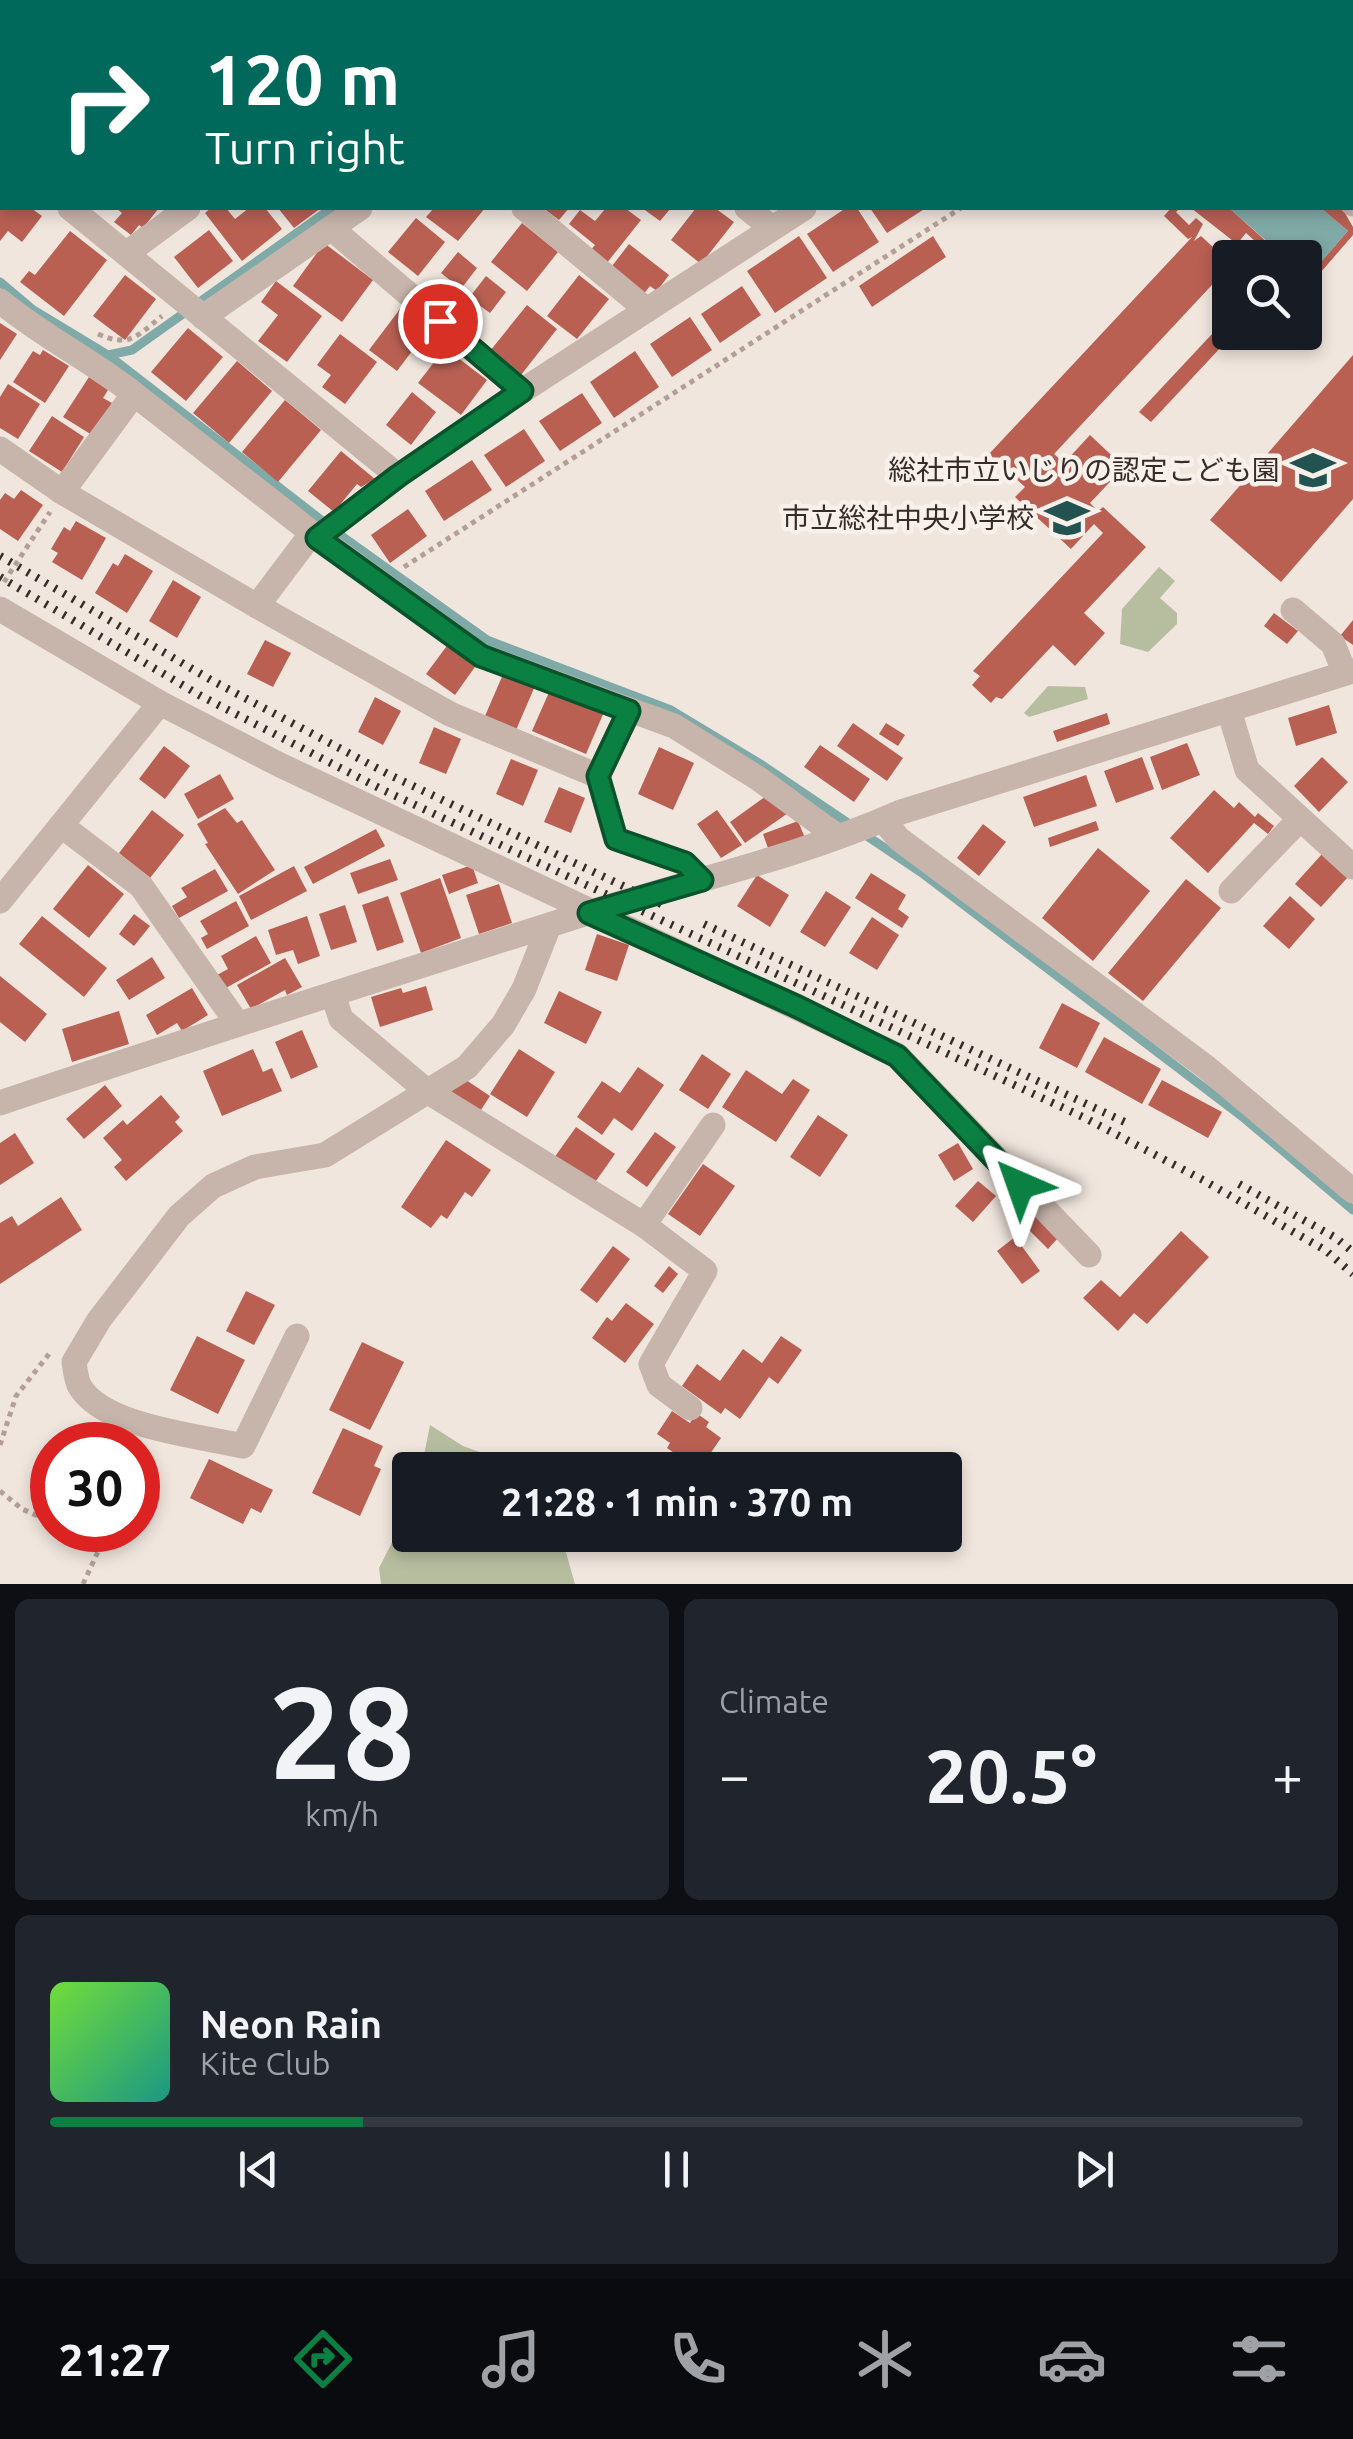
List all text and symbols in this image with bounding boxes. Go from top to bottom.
icon: right [40,40,170,170]
text: 120 m [205,40,400,118]
text: Turn right [205,122,405,173]
map controls [1212,240,1322,350]
button: search [1212,240,1322,350]
pin [398,279,483,364]
icon: arrive [413,294,468,349]
school or university icon: 総社市立いじりの認定こども園 [1289,446,1337,494]
place label: 総社市立いじりの認定こども園 [888,454,1280,485]
school or university icon: 市立総社中央小学校 [1043,494,1091,542]
place label: 市立総社中央小学校 [782,502,1034,533]
position arrow [968,1133,1072,1237]
speed limit sign: 30 [30,1422,160,1552]
text: 21:28 · 1 min · 370 m [501,1481,853,1523]
text: 28 [269,1658,415,1804]
text: Climate [719,1683,829,1719]
text: 20.5° [925,1733,1097,1817]
text: − [719,1744,750,1805]
text: + [1272,1744,1303,1805]
text: km/h [305,1796,379,1832]
text: Neon Rain [200,2003,382,2045]
text: Kite Club [200,2045,330,2081]
icon: previous [231,2142,286,2197]
icon: pause [649,2142,704,2197]
icon: next [1067,2142,1122,2197]
icon: directions [288,2324,358,2394]
icon: music [476,2324,546,2394]
icon: phone [663,2324,733,2394]
icon: climate [850,2324,920,2394]
icon: car [1037,2324,1107,2394]
icon: filters [1224,2324,1294,2394]
text: 21:27 [59,2334,171,2385]

